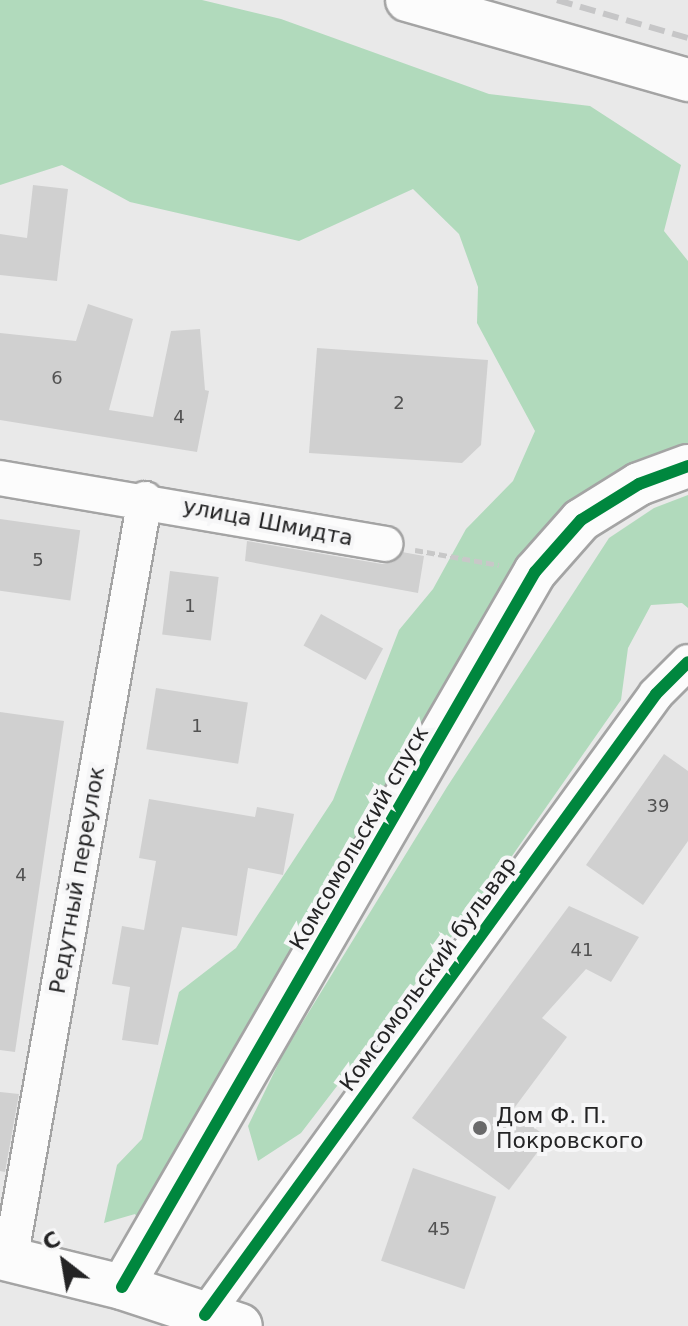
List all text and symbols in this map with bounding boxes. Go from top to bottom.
house number: 6 [51,367,63,389]
house number: 2 [393,392,405,414]
house number: 4 [173,406,185,428]
street label: улица Шмидта [181,493,355,551]
house number: 5 [32,549,44,571]
house number: 1 [184,595,196,617]
house number: 1 [191,715,203,737]
street label: Комсомольский спуск [284,721,434,955]
street label: Редутный переулок [44,764,110,996]
house number: 39 [647,795,669,817]
street label: Комсомольский бульвар [334,852,522,1096]
house number: 4 [15,864,27,886]
house number: 41 [571,939,593,961]
place label: Дом Ф. П. Покровского [496,1102,644,1154]
marker: Дом Ф. П. Покровского [471,1119,489,1137]
house number: 45 [428,1218,450,1240]
north arrow [24,1222,104,1302]
text: С [38,1226,65,1256]

